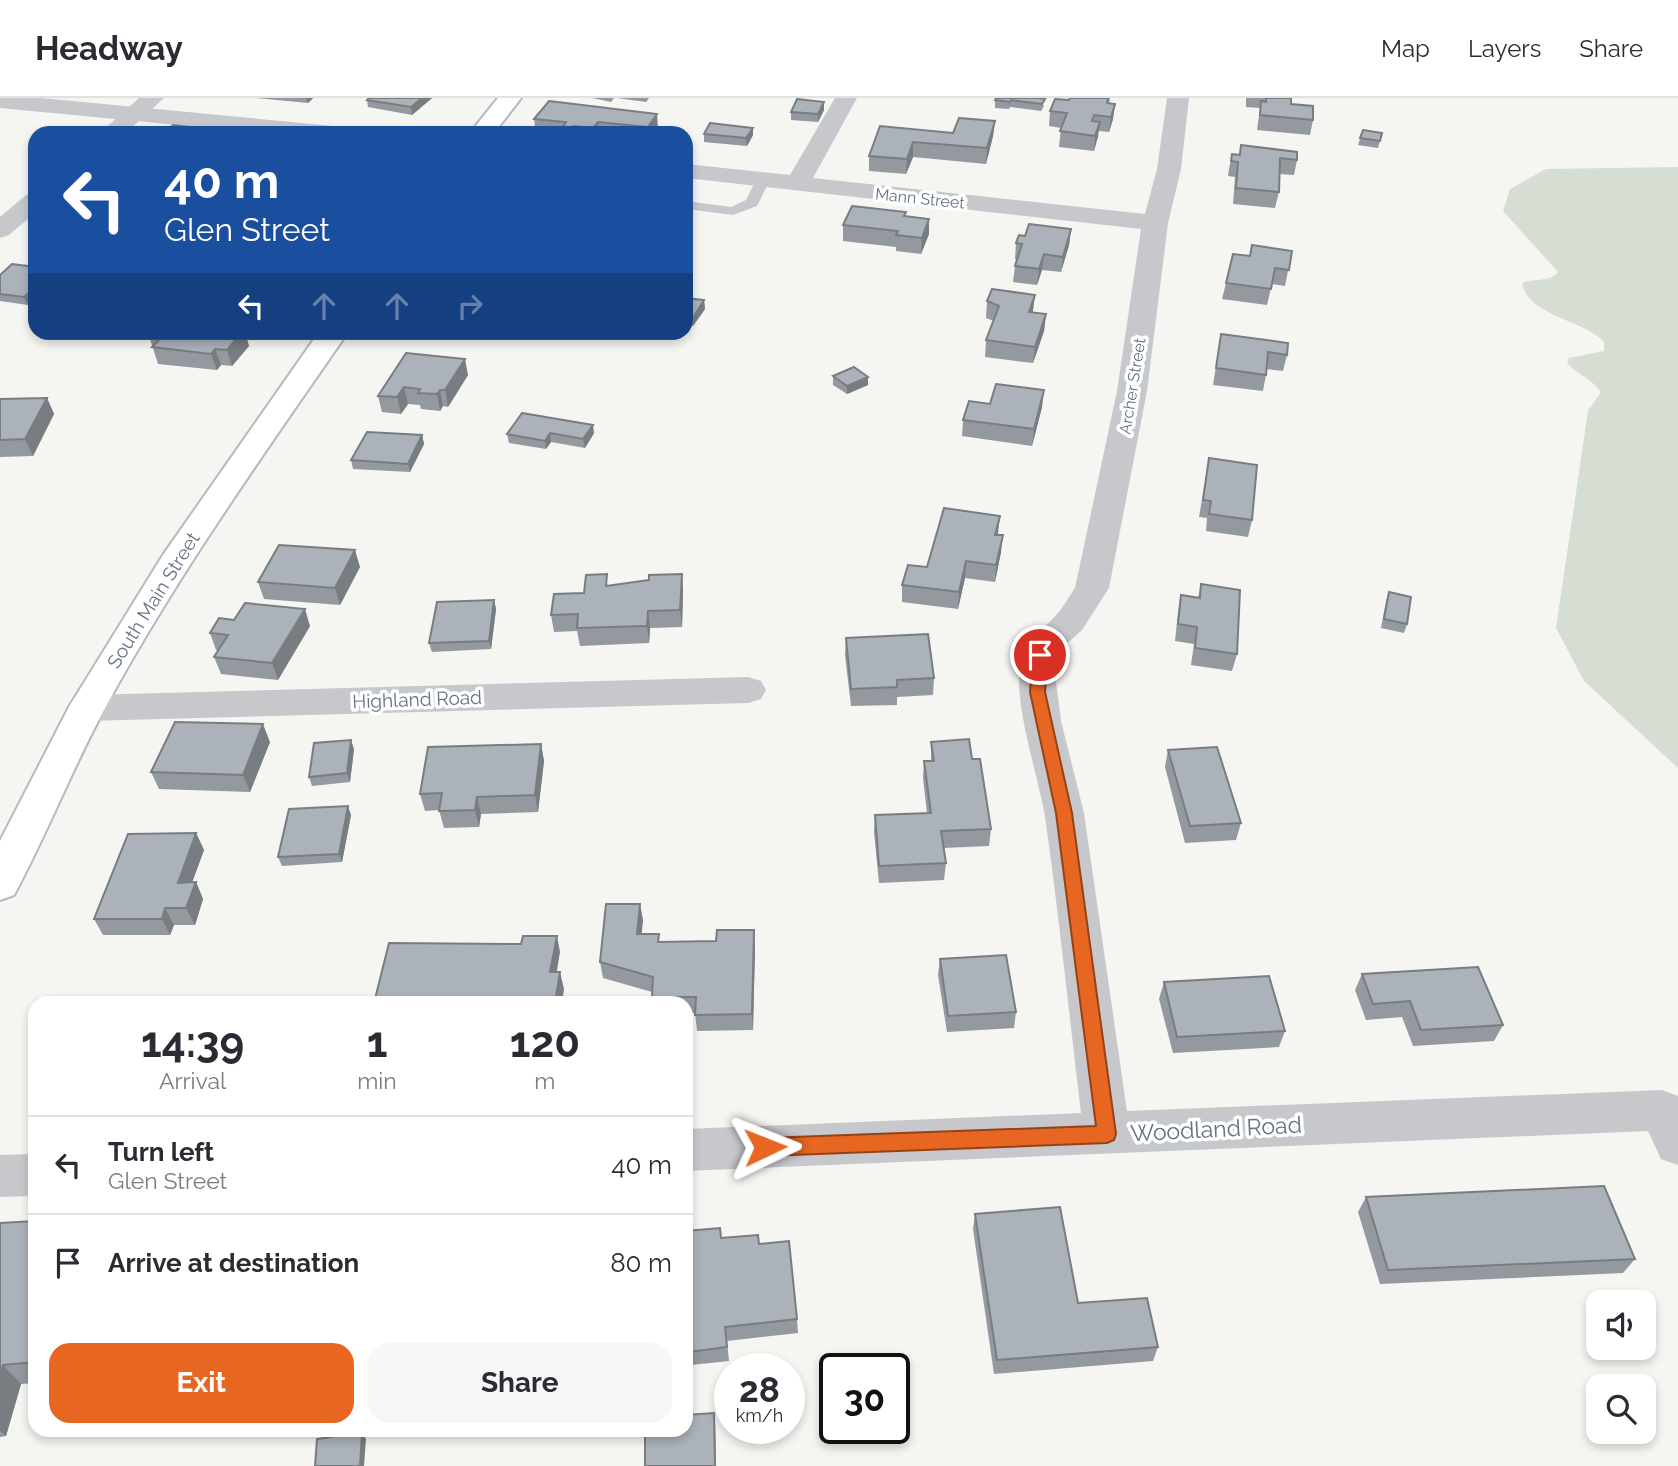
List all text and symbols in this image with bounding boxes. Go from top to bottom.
text: Headway [35,29,183,68]
text: Map [1381,34,1430,63]
text: Layers [1468,34,1541,63]
text: Share [1579,34,1643,63]
text: 40 m [164,152,279,209]
icon: left [49,154,140,245]
street label: Mann Street [874,184,966,213]
text: Glen Street [164,211,330,248]
icon: left [232,287,270,325]
icon: ahead [305,287,343,325]
icon: ahead [378,287,416,325]
icon: right [451,287,489,325]
street label: Archer Street [1115,336,1150,436]
street label: South Main Street [102,527,204,672]
pin [1010,625,1070,685]
icon: arrive [1021,636,1059,674]
street label: Highland Road [352,686,482,712]
text: 14:39 [141,1018,244,1067]
text: 1 [367,1018,387,1067]
text: 120 [510,1018,580,1067]
text: Arrival [159,1067,226,1094]
text: min [357,1067,397,1094]
text: m [534,1067,555,1094]
position arrow [728,1110,802,1184]
street label: Woodland Road [1130,1111,1302,1146]
text: Turn left [108,1137,214,1167]
icon: left [49,1146,87,1184]
text: 40 m [611,1150,672,1180]
text: Glen Street [108,1167,227,1194]
icon: arrive [49,1244,87,1282]
text: Arrive at destination [108,1248,359,1278]
text: 80 m [610,1248,672,1278]
map controls [1586,1290,1656,1444]
button: sound [1586,1290,1656,1360]
button: Exit [49,1343,354,1423]
button: Share [368,1343,672,1423]
speed limit sign: 30 [819,1353,910,1444]
text: 28 [739,1369,780,1410]
button: search [1586,1374,1656,1444]
text: km/h [736,1405,783,1426]

